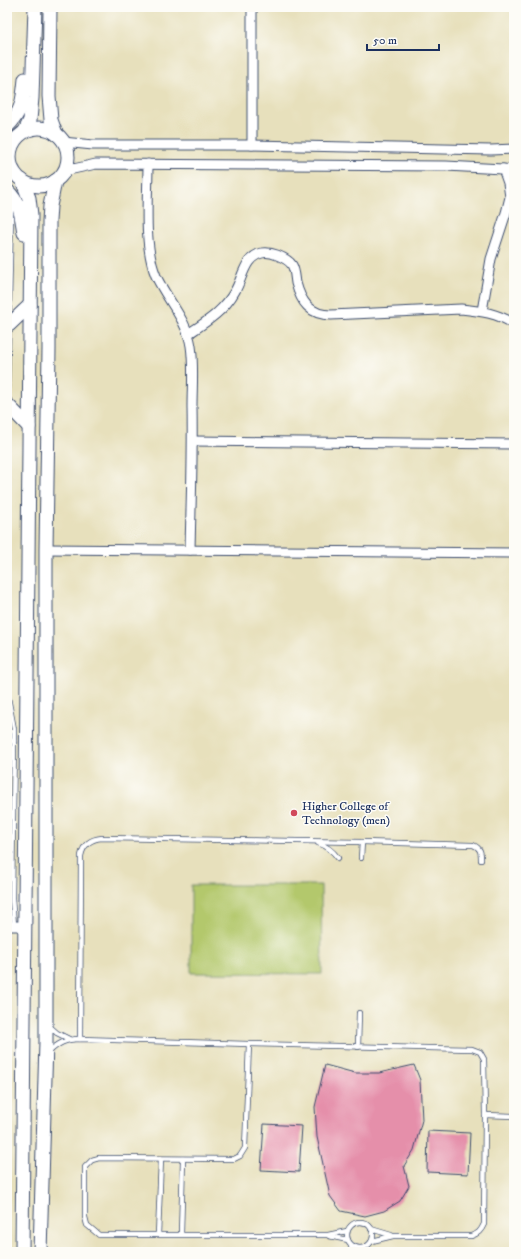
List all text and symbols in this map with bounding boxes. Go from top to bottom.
scale bar [367,26,439,52]
text: 50 m [373,33,397,48]
place label: Higher College of Technology (men) [302,799,390,828]
marker: Higher College of Technology (men) [289,808,299,818]

